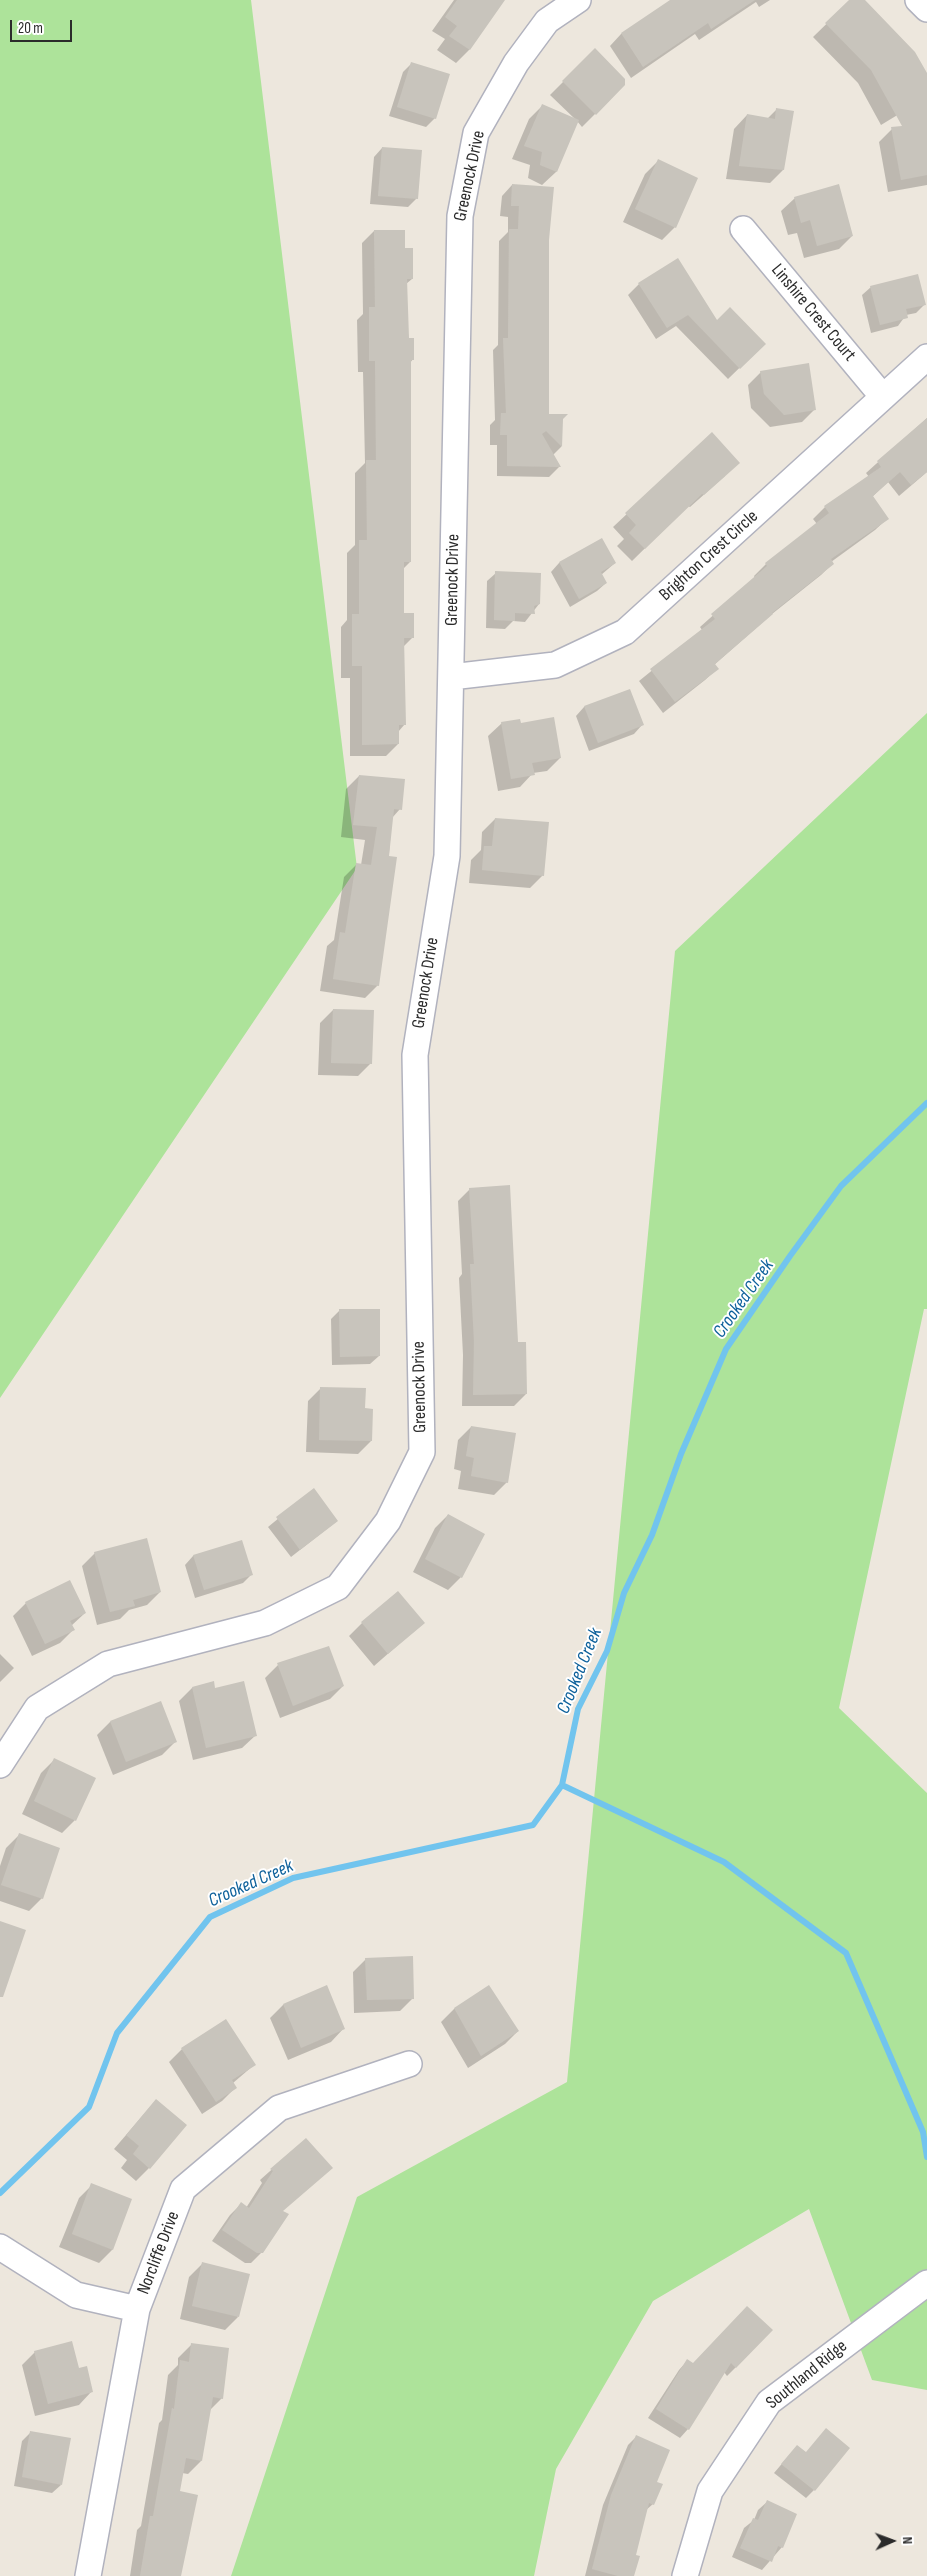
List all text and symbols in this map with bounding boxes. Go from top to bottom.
scale bar [12,10,75,42]
text: 20 m [18,19,43,38]
street label: Greenock Drive [450,129,490,223]
street label: Linshire Crest Court [766,260,860,366]
street label: Brighton Crest Circle [655,506,763,606]
street label: Greenock Drive [441,534,465,626]
street label: Greenock Drive [408,936,444,1030]
water label: Crooked Creek [709,1255,779,1343]
street label: Greenock Drive [408,1341,432,1433]
water label: Crooked Creek [553,1625,607,1717]
water label: Crooked Creek [205,1855,297,1913]
street label: Norcliffe Drive [133,2208,185,2298]
street label: Southland Ridge [762,2336,852,2414]
north arrow [867,2516,917,2566]
text: N [899,2536,916,2544]

